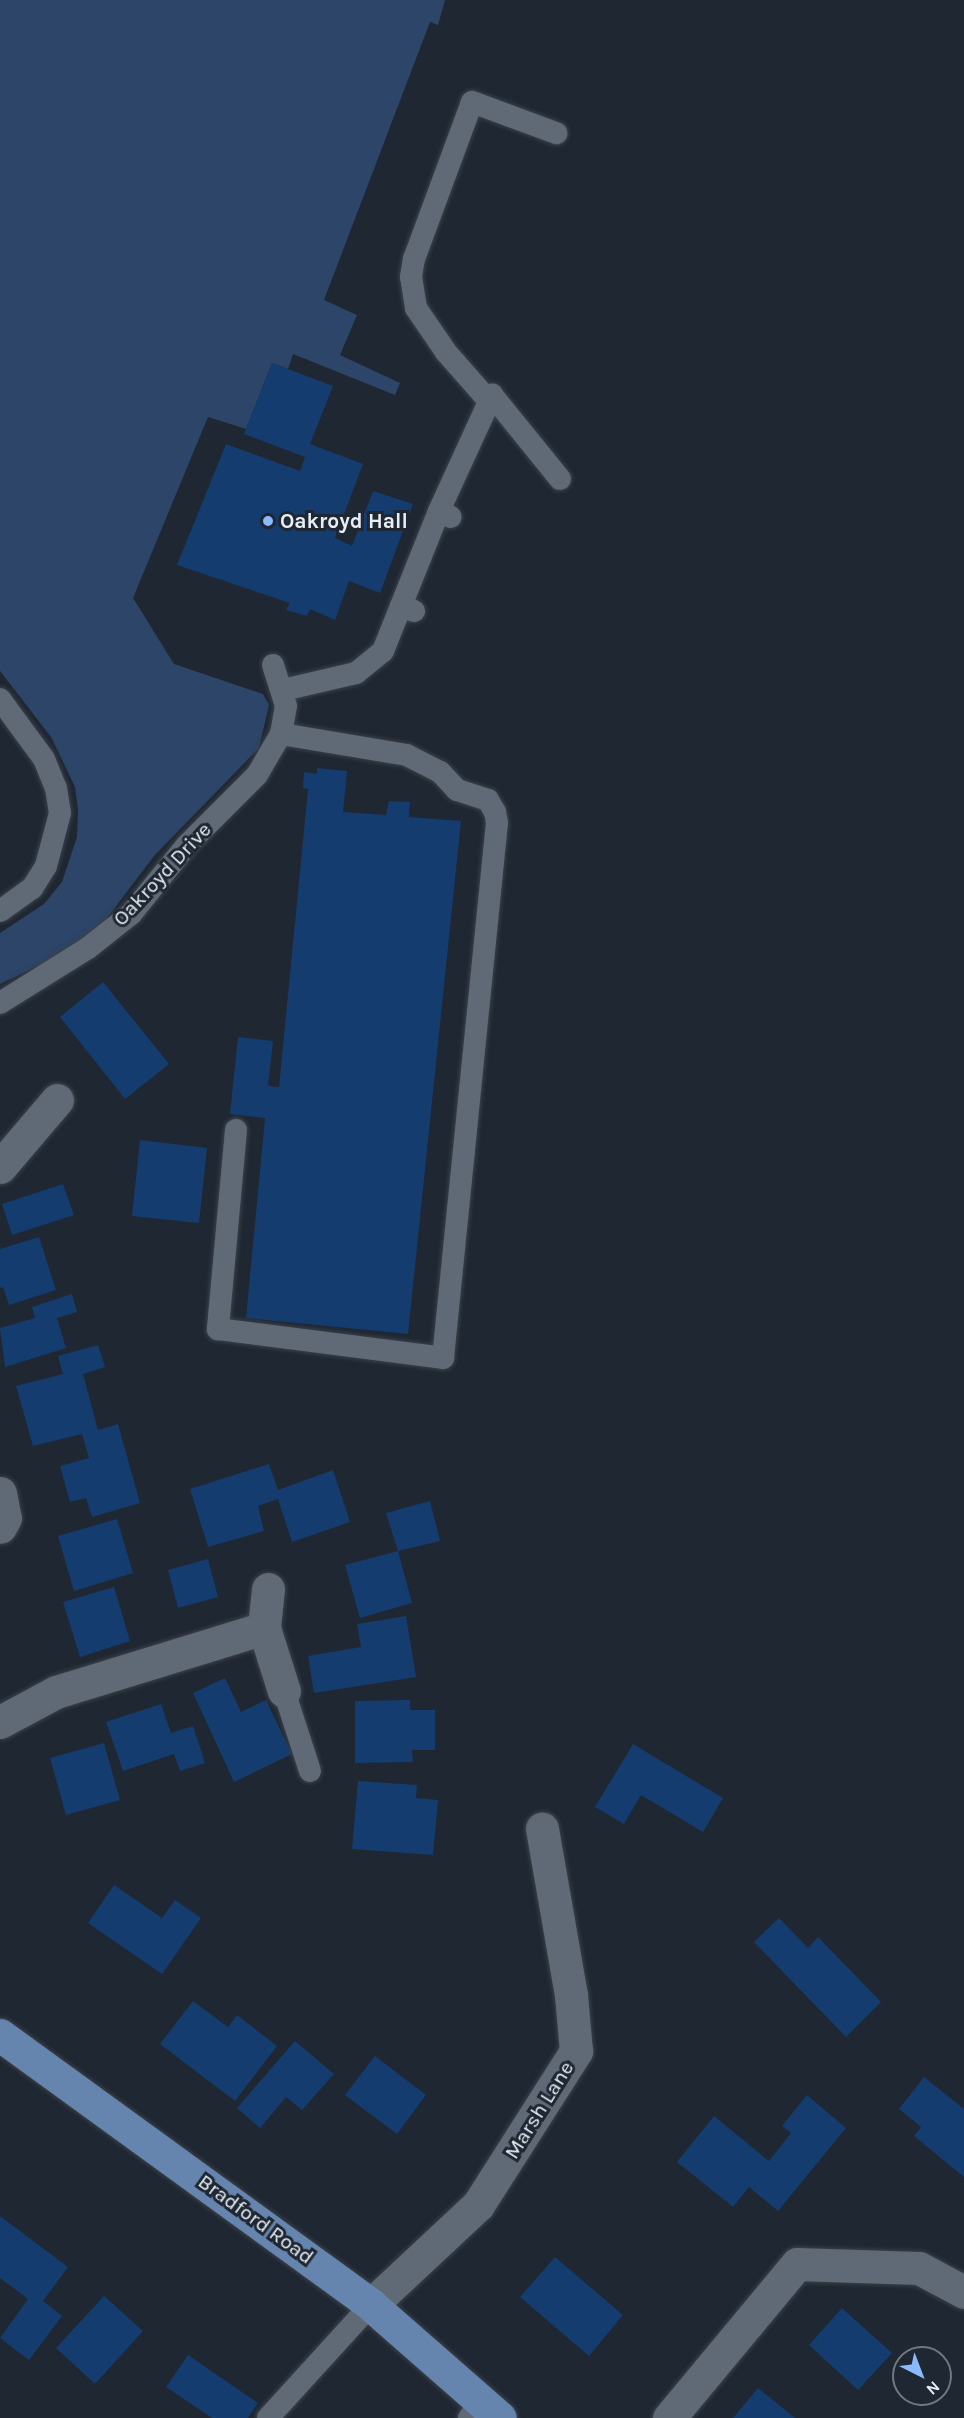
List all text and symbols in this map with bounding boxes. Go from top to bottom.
place label: Oakroyd Hall [280,508,408,534]
marker: Oakroyd Hall [261,514,275,528]
street label: Oakroyd Drive [108,817,216,931]
street label: Marsh Lane [499,2056,579,2164]
street label: Bradford Road [193,2169,319,2269]
north arrow [892,2346,952,2406]
text: N [922,2377,944,2399]

